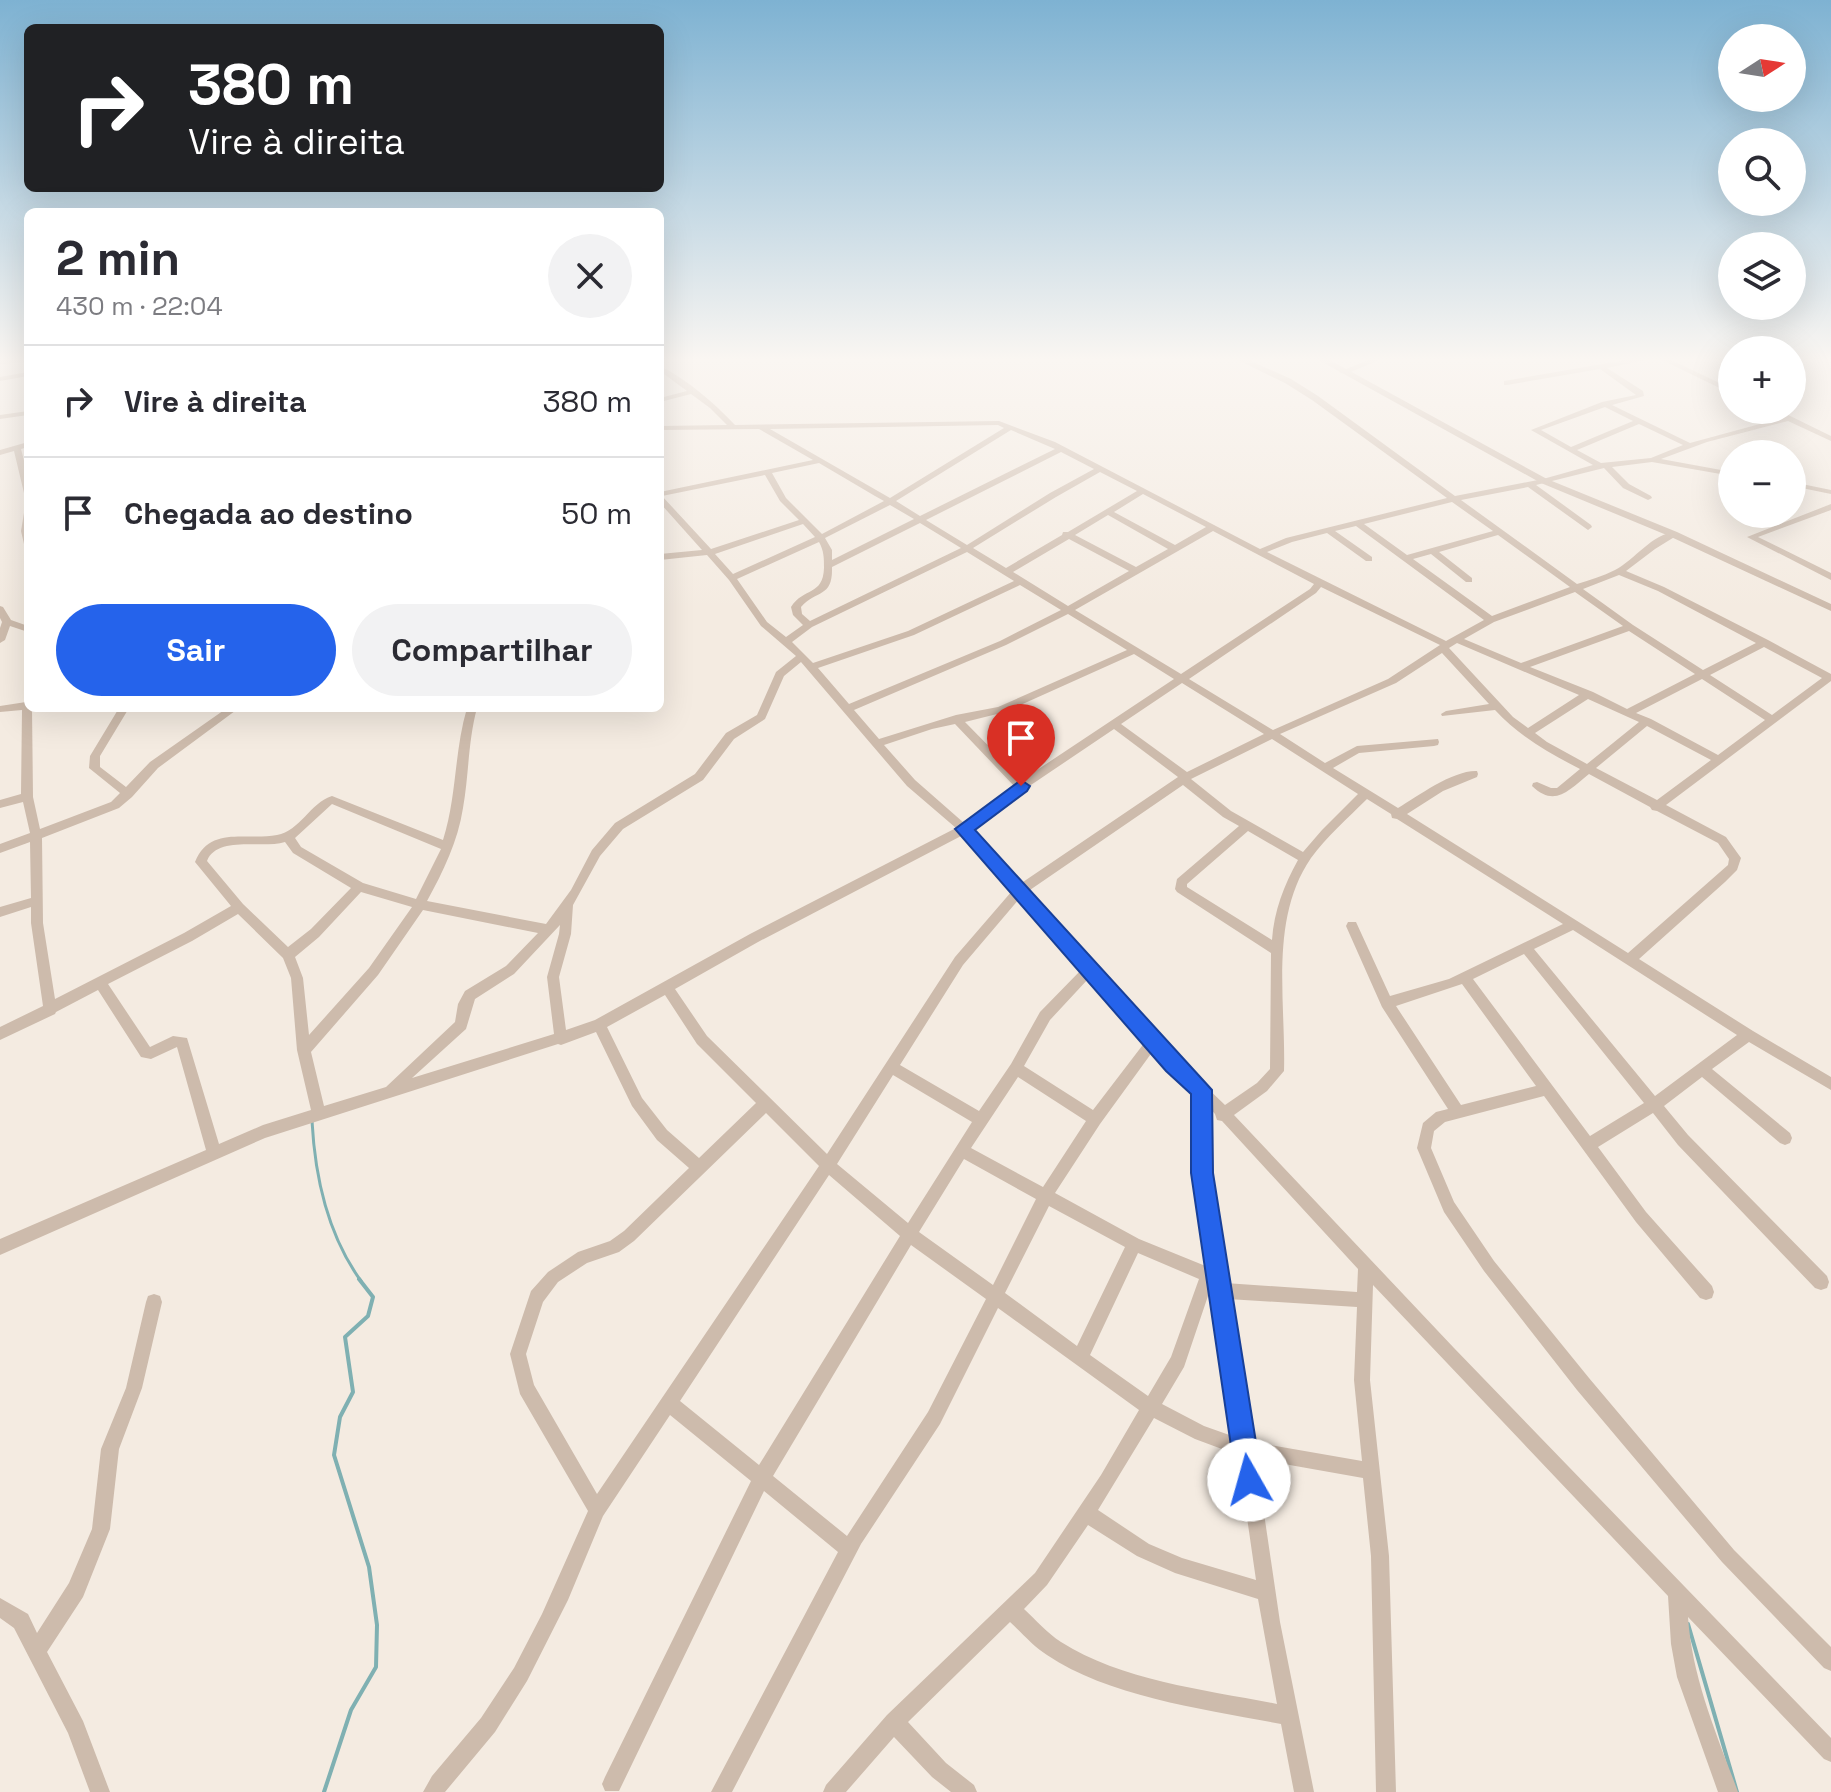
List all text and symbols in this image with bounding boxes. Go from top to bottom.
north arrow [1718,24,1806,112]
map controls [1718,24,1806,528]
text: 380 m [188,49,354,120]
icon: right [56,56,160,160]
text: Vire à direita [188,119,405,165]
button: search [1718,128,1806,216]
text: 2 min [56,228,180,289]
button: layers [1718,232,1806,320]
button: close [548,234,632,318]
text: 430 m · 22:04 [56,289,223,323]
button: + [1718,336,1806,424]
icon: right [56,379,100,423]
text: Vire à direita [124,382,307,421]
text: 380 m [542,382,632,421]
button: − [1718,440,1806,528]
icon: arrive [56,491,100,535]
text: Chegada ao destino [124,494,413,533]
text: 50 m [561,494,632,533]
button: Sair [56,604,336,696]
button: Compartilhar [352,604,632,696]
pin [987,704,1055,786]
icon: arrive [999,716,1043,760]
position arrow [1207,1438,1291,1522]

